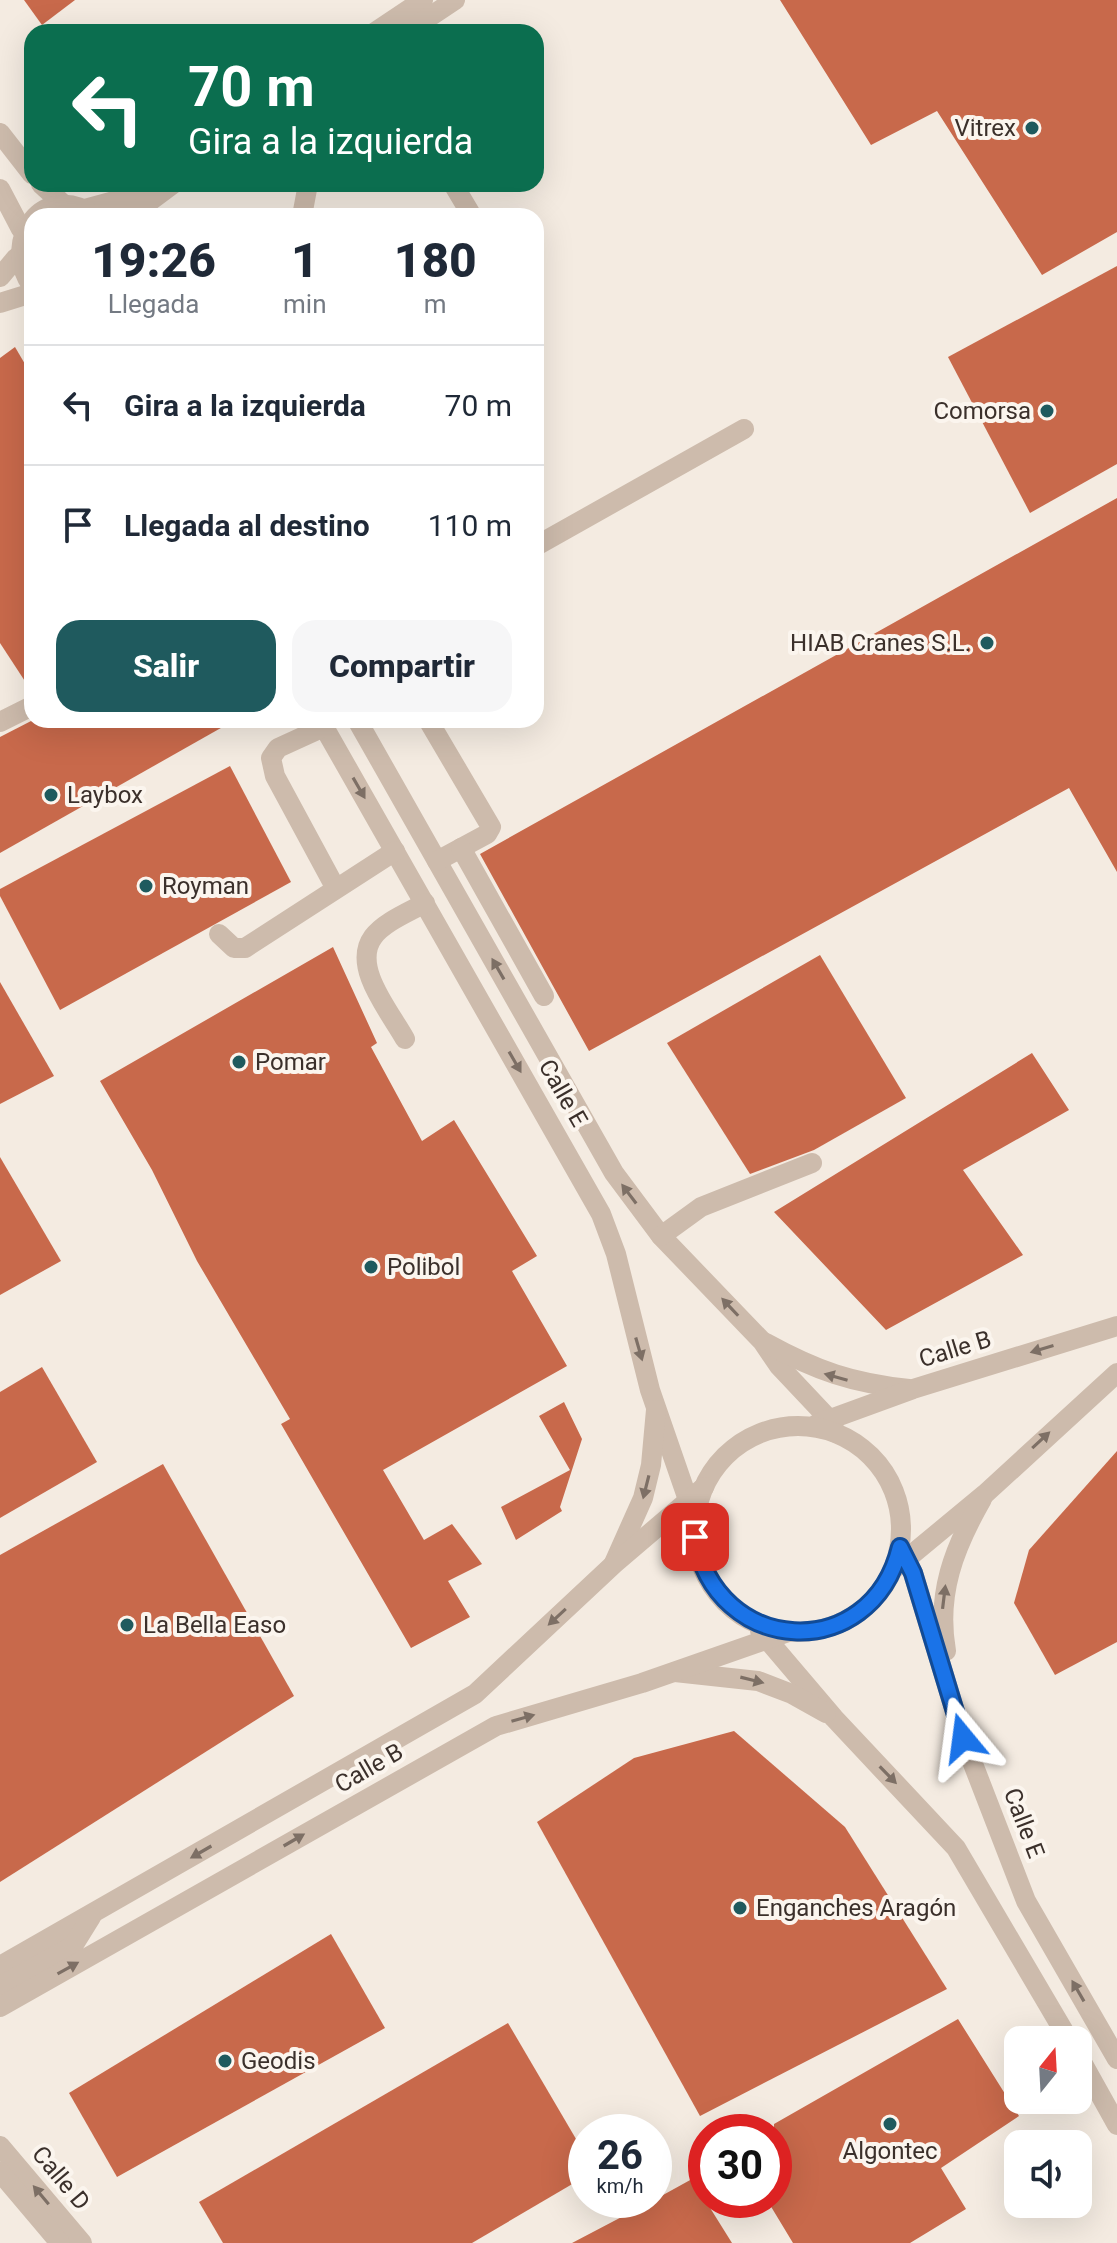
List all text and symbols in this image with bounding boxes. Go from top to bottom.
text: 70 m [188,54,315,120]
icon: left [56,56,160,160]
place label: Vitrex [954,114,1016,142]
marker: Vitrex [1023,119,1041,137]
text: Gira a la izquierda [188,121,473,163]
text: 19:26 [91,232,216,289]
text: 1 [291,232,319,289]
text: 180 [394,232,477,289]
text: Llegada [108,289,199,319]
text: min [283,289,327,319]
text: m [424,289,447,319]
icon: left [56,383,100,427]
text: Gira a la izquierda [124,388,366,423]
text: 70 m [445,388,512,423]
place label: Comorsa [933,397,1031,425]
marker: Comorsa [1038,402,1056,420]
icon: arrive [56,503,100,547]
text: Llegada al destino [124,508,370,543]
text: 110 m [428,508,512,543]
button: Salir [56,620,276,712]
button: Compartir [292,620,512,712]
place label: HIAB Cranes S.L. [790,629,971,657]
marker: HIAB Cranes S.L. [978,634,996,652]
one-way arrow [351,777,365,799]
place label: Laybox [67,781,143,809]
marker: Laybox [42,786,60,804]
place label: Royman [162,872,249,900]
marker: Royman [137,877,155,895]
one-way arrow [491,958,505,980]
place label: Pomar [255,1048,326,1076]
one-way arrow [508,1051,522,1073]
marker: Pomar [230,1053,248,1071]
street label: Calle E [533,1055,593,1131]
one-way arrow [622,1183,638,1204]
place label: Polibol [387,1253,460,1281]
marker: Polibol [362,1258,380,1276]
one-way arrow [722,1298,740,1317]
street label: Calle B [916,1325,994,1373]
one-way arrow [633,1336,645,1361]
one-way arrow [1030,1343,1054,1356]
one-way arrow [824,1370,848,1383]
one-way arrow [1031,1432,1050,1450]
one-way arrow [639,1475,651,1500]
pin [661,1503,729,1571]
icon: arrive [673,1515,717,1559]
one-way arrow [937,1584,950,1609]
one-way arrow [548,1607,567,1625]
place label: La Bella Easo [143,1611,286,1639]
marker: La Bella Easo [118,1616,136,1634]
one-way arrow [739,1674,764,1687]
position arrow [921,1696,1005,1780]
one-way arrow [511,1711,535,1724]
street label: Calle B [330,1737,408,1799]
one-way arrow [878,1765,897,1784]
street label: Calle E [998,1784,1050,1862]
one-way arrow [283,1833,305,1847]
one-way arrow [190,1845,213,1858]
place label: Enganches Aragón [756,1894,956,1922]
marker: Enganches Aragón [731,1899,749,1917]
one-way arrow [57,1961,79,1975]
one-way arrow [1071,1980,1085,2002]
north arrow [1004,2026,1092,2114]
map controls [1004,2026,1092,2218]
place label: Geodis [241,2047,316,2075]
marker: Geodis [216,2052,234,2070]
speed limit sign: 30 [688,2114,792,2218]
marker: Algontec [881,2115,899,2133]
button: sound [1004,2130,1092,2218]
text: 26 [597,2132,643,2179]
place label: Algontec [842,2137,938,2165]
street label: Calle D [26,2140,96,2216]
text: km/h [597,2174,643,2198]
one-way arrow [33,2185,50,2205]

